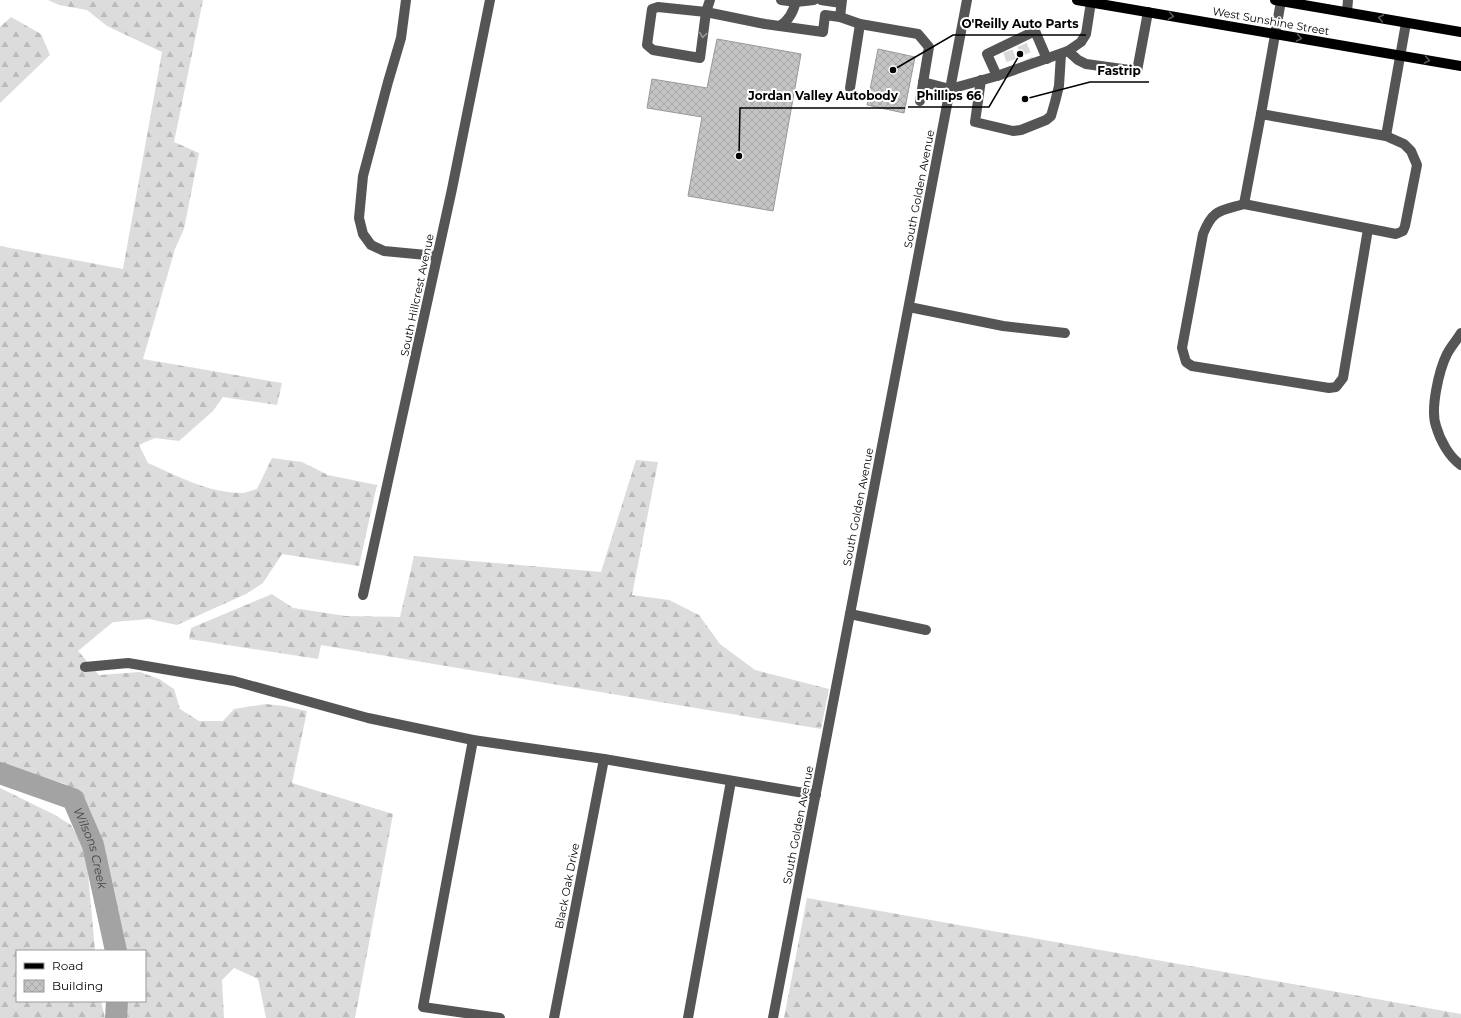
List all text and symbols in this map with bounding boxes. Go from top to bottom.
street label: West Sunshine Street [1211,4,1331,38]
callout: O'Reilly Auto Parts [953,11,1086,35]
one-way arrow [1168,11,1174,19]
one-way arrow [1378,14,1384,23]
text: O'Reilly Auto Parts [961,16,1079,31]
one-way arrow [699,32,708,38]
one-way arrow [1296,33,1302,42]
one-way arrow [1424,56,1430,64]
callout: Fastrip [1090,58,1149,82]
text: Fastrip [1097,63,1141,78]
callout: Phillips 66 [908,83,989,107]
callout: Jordan Valley Autobody [740,84,905,108]
text: Jordan Valley Autobody [747,88,899,103]
text: Phillips 66 [917,88,982,103]
street label: South Golden Avenue [901,128,937,249]
street label: South Hillcrest Avenue [397,232,437,358]
street label: South Golden Avenue [840,446,876,567]
street label: South Golden Avenue [780,764,816,885]
water label: Wilsons Creek [71,805,110,891]
street label: Black Oak Drive [552,841,582,930]
legend [16,950,146,1002]
text: Road [52,958,83,973]
text: Building [52,978,103,993]

